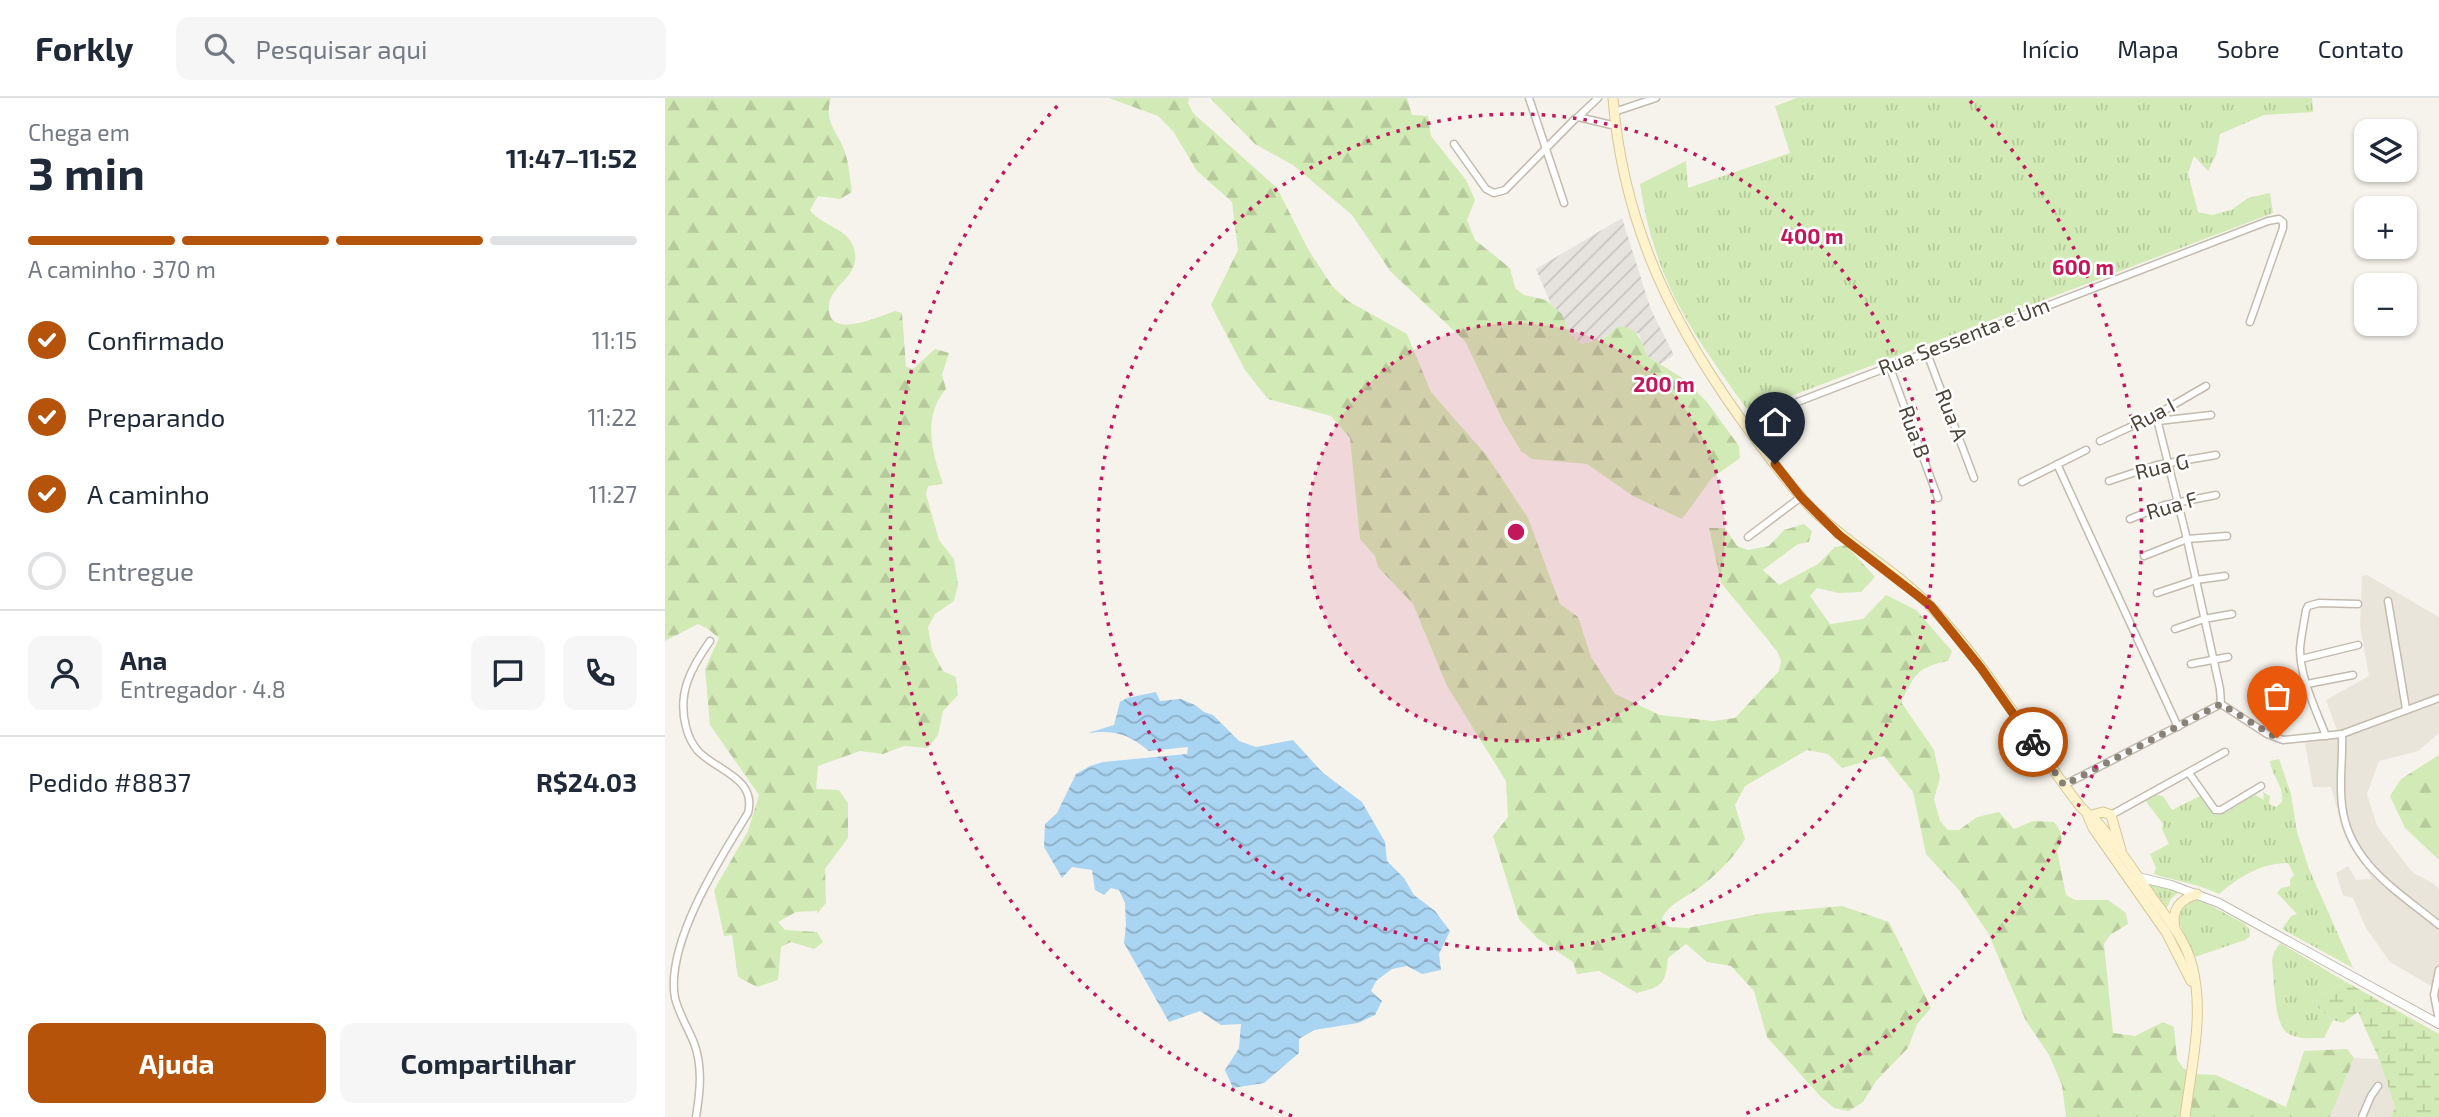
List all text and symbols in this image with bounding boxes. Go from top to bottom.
search box [176,17,666,80]
text: Forkly [35,28,134,68]
icon: search [200,29,238,67]
text: Pesquisar aqui [256,33,428,64]
text: Início [2022,34,2079,63]
text: Mapa [2117,34,2179,63]
text: Sobre [2217,34,2280,63]
text: Contato [2318,34,2404,63]
text: Chega em [28,118,130,146]
map controls [2354,119,2417,336]
button: layers [2354,119,2417,182]
text: 11:47–11:52 [506,142,637,173]
text: 3 min [28,144,145,199]
button: + [2354,196,2417,259]
text: 400 m [1781,223,1843,248]
text: 600 m [2052,254,2114,279]
text: A caminho · 370 m [28,255,216,283]
button: − [2354,273,2417,336]
street label: Rua Sessenta e Um [1874,291,2053,380]
icon: check [28,321,66,359]
text: Confirmado [87,324,225,355]
text: 11:15 [592,326,637,354]
text: 200 m [1633,371,1695,396]
street label: Rua A [1931,385,1974,444]
pin [1745,392,1805,464]
street label: Rua I [2126,392,2179,436]
icon: check [28,398,66,436]
text: Preparando [87,401,225,432]
street label: Rua B [1894,402,1936,461]
text: 11:22 [587,403,637,431]
icon: home [1756,403,1794,441]
street label: Rua G [2132,447,2191,484]
icon: check [28,475,66,513]
text: A caminho [87,478,210,509]
text: 11:27 [589,480,637,508]
street label: Rua F [2143,485,2200,524]
centre of rings [1504,520,1528,544]
text: Entregue [87,555,194,586]
button: person [28,636,102,710]
button: chat [471,636,545,710]
button: phone [563,636,637,710]
text: Ana [120,644,167,675]
pin [2247,666,2307,738]
text: Entregador · 4.8 [120,675,286,703]
icon: bag [2258,677,2296,715]
courier [1998,707,2068,777]
icon: bike [2014,723,2052,761]
text: Pedido #8837 [28,766,191,797]
text: R$24.03 [536,766,637,797]
button: Ajuda [28,1023,326,1103]
button: Compartilhar [340,1023,637,1103]

